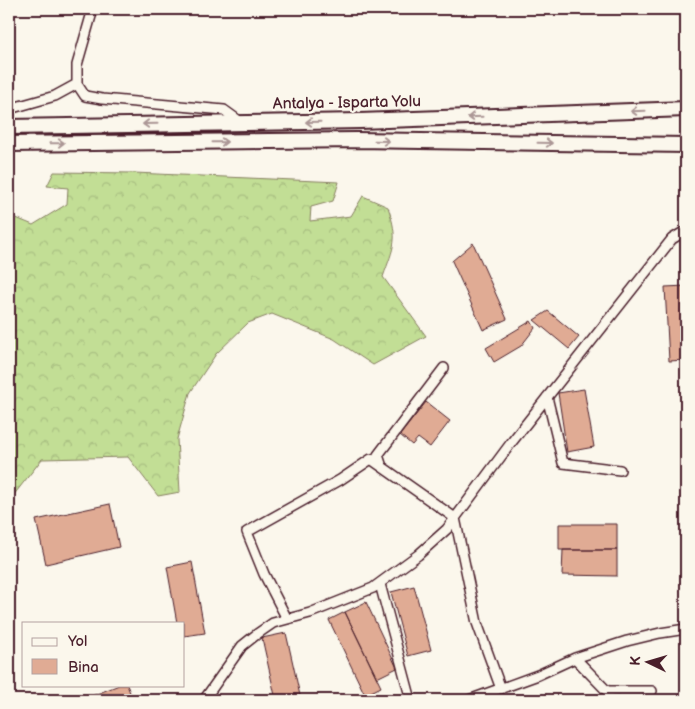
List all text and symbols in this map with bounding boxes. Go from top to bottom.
street label: Antalya - Isparta Yolu [273,92,421,114]
one-way arrow [630,106,646,116]
one-way arrow [467,112,483,121]
one-way arrow [305,117,321,126]
one-way arrow [142,120,158,129]
one-way arrow [374,136,390,145]
one-way arrow [212,137,228,147]
one-way arrow [49,138,65,148]
one-way arrow [536,138,553,148]
legend [22,622,185,686]
text: Yol [67,632,87,651]
north arrow [622,636,672,686]
text: K [627,655,644,666]
text: Bina [68,658,99,677]

